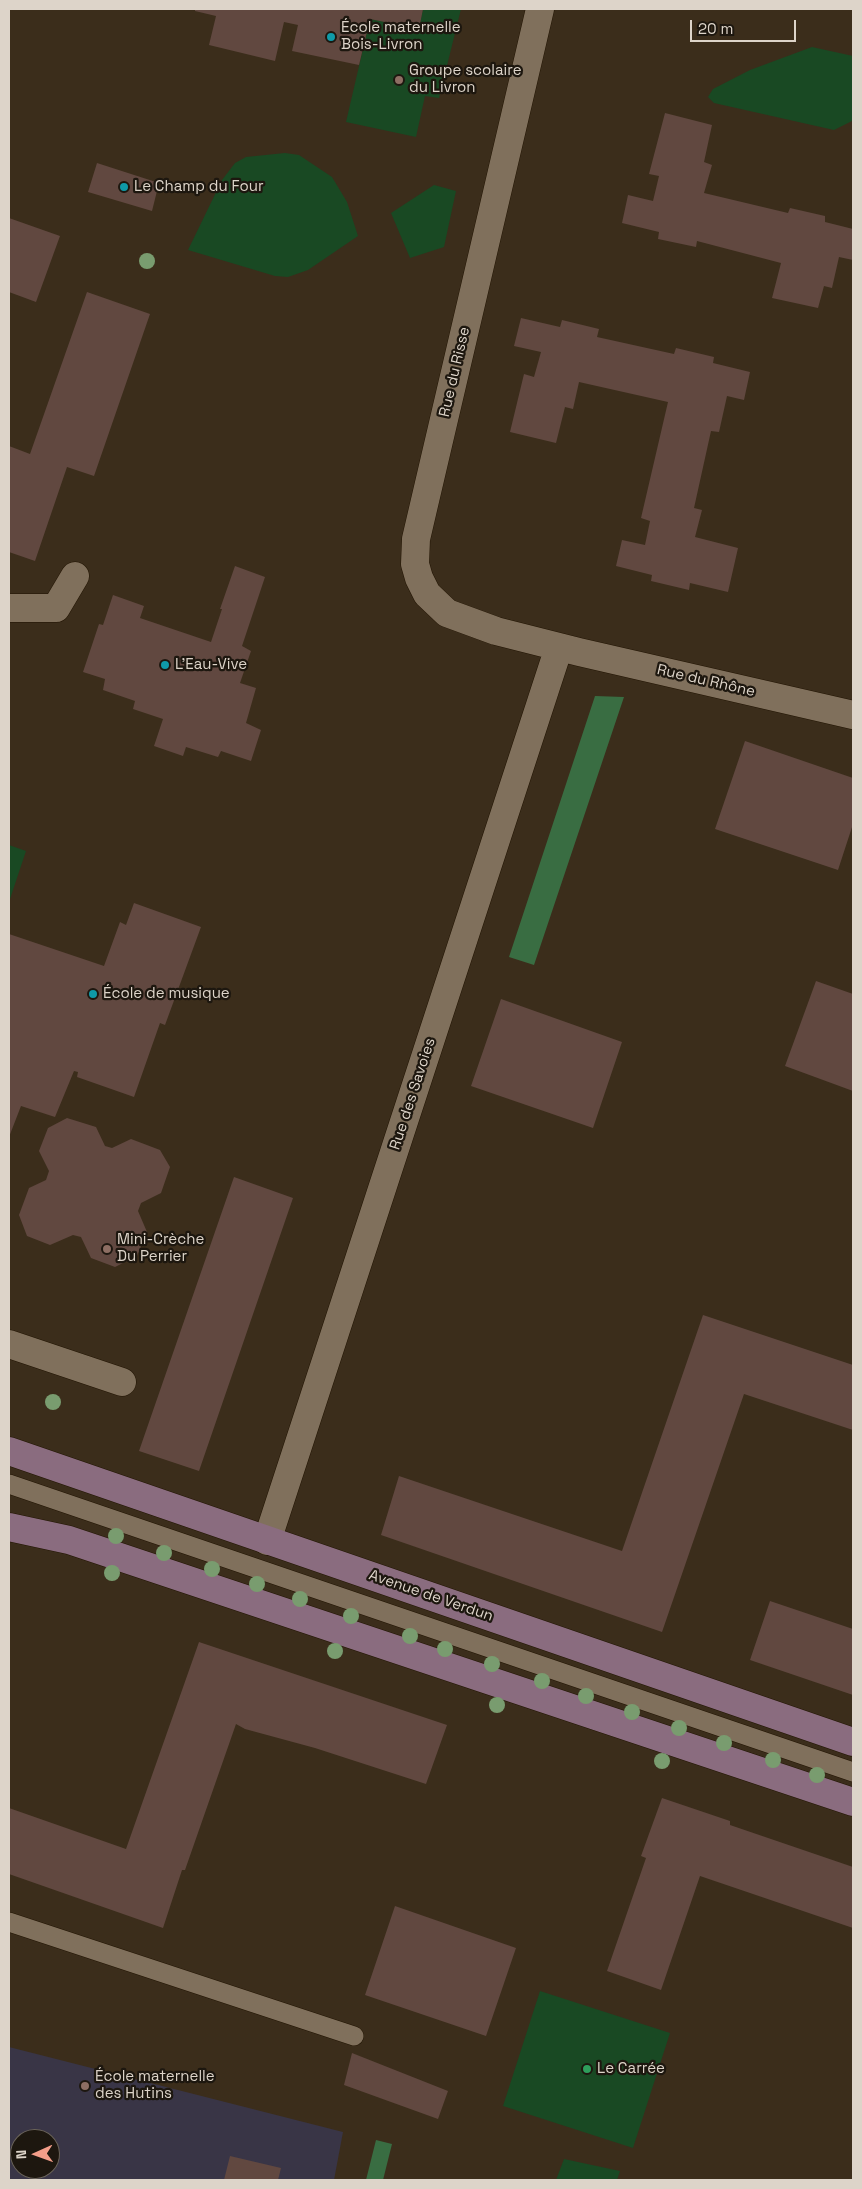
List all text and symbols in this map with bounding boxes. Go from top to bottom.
scale bar [692,10,798,42]
place label: École maternelle Bois-Livron [341,19,461,54]
text: 20 m [698,19,733,38]
marker: École maternelle Bois-Livron [325,31,337,43]
place label: Groupe scolaire du Livron [409,62,522,97]
marker: Groupe scolaire du Livron [393,74,405,86]
place label: Le Champ du Four [134,178,264,196]
marker: Le Champ du Four [118,181,130,193]
street label: Rue du Risse [436,325,474,419]
place label: L'Eau-Vive [175,656,247,674]
marker: L'Eau-Vive [159,659,171,671]
street label: Rue du Rhône [655,661,757,701]
place label: École de musique [103,985,230,1003]
marker: École de musique [87,988,99,1000]
street label: Rue des Savoies [386,1036,440,1152]
place label: Mini-Crèche Du Perrier [117,1231,204,1266]
marker: Mini-Crèche Du Perrier [101,1243,113,1255]
street label: Avenue de Verdun [366,1566,496,1626]
place label: Le Carrée [597,2060,665,2078]
marker: Le Carrée [581,2063,593,2075]
place label: École maternelle des Hutins [95,2068,215,2103]
marker: École maternelle des Hutins [79,2080,91,2092]
north arrow [10,2129,60,2179]
text: N [12,2149,30,2160]

